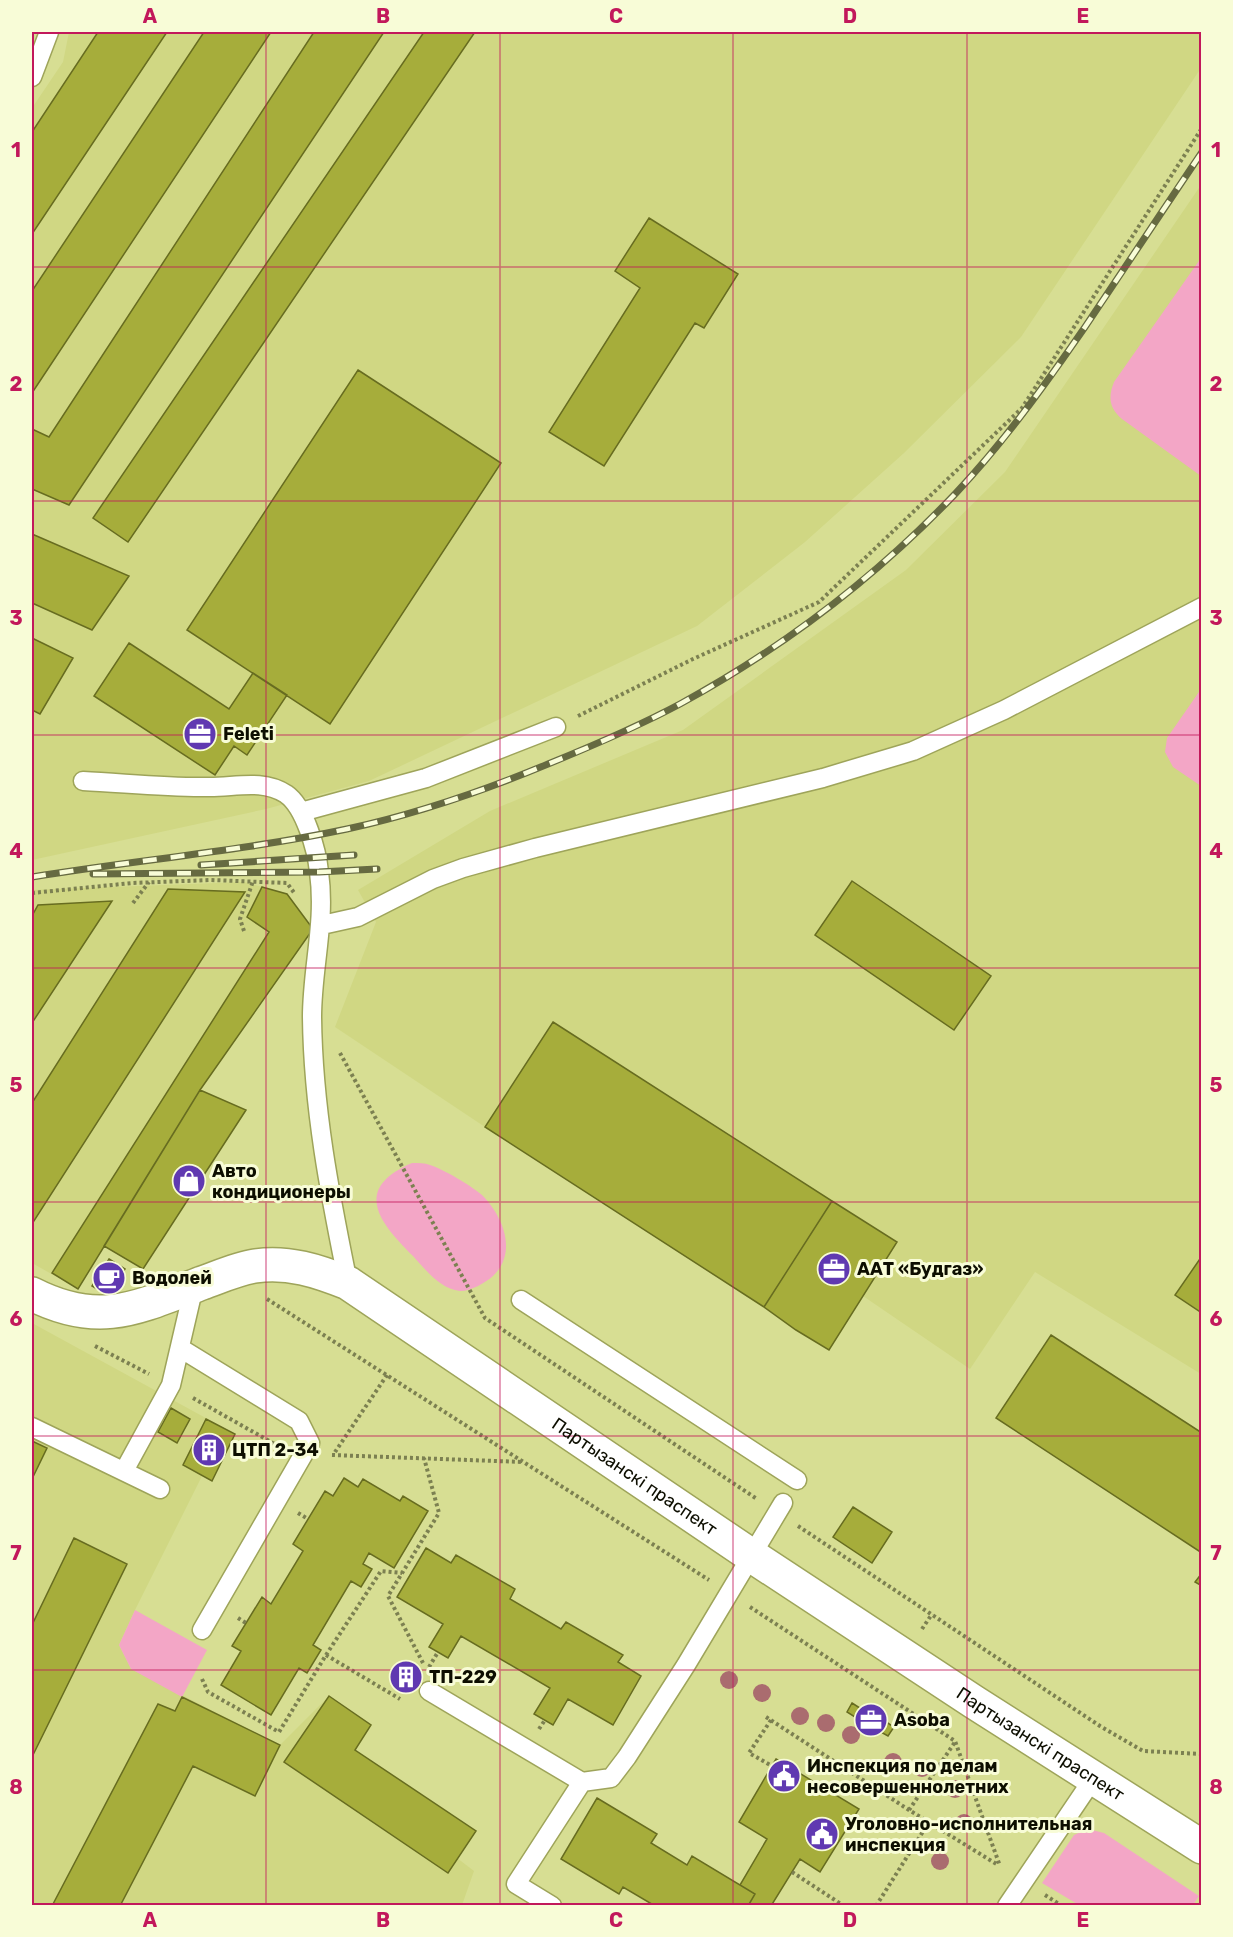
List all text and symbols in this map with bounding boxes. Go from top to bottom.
text: A [143,4,158,28]
text: B [376,4,390,28]
text: C [609,4,623,28]
text: D [843,4,857,28]
text: E [1077,4,1089,28]
text: 1 [11,138,21,162]
text: 1 [1211,138,1221,162]
text: 2 [10,372,23,396]
text: 2 [1210,372,1223,396]
text: 3 [9,606,23,630]
text: 3 [1209,606,1223,630]
office icon: Feleti [182,716,218,752]
place label: Feleti [223,723,274,745]
text: 4 [9,839,23,863]
text: 4 [1209,839,1223,863]
text: 5 [10,1073,23,1097]
text: 5 [1210,1073,1223,1097]
place label: Авто кондиционеры [212,1160,351,1203]
shop icon: Авто кондиционеры [171,1163,207,1199]
office icon: ААТ «Будгаз» [816,1251,852,1287]
place label: ААТ «Будгаз» [857,1258,984,1280]
cafe icon: Водолей [91,1260,127,1296]
place label: Водолей [132,1267,212,1289]
text: 6 [9,1307,23,1331]
text: 6 [1209,1307,1223,1331]
street label: Партызанскі праспект [548,1413,721,1540]
building icon: ЦТП 2-34 [191,1432,227,1468]
place label: ЦТП 2-34 [232,1439,319,1461]
text: 7 [10,1541,22,1565]
text: 7 [1210,1541,1222,1565]
building icon: ТП-229 [388,1659,424,1695]
place label: ТП-229 [429,1666,497,1688]
street label: Партызанскі праспект [952,1682,1128,1806]
office icon: Asoba [853,1702,889,1738]
place label: Asoba [894,1709,950,1731]
place label: Инспекция по делам несовершеннолетних [807,1755,1009,1798]
public building icon: Инспекция по делам несовершеннолетних [766,1758,802,1794]
text: 8 [9,1775,23,1799]
text: 8 [1209,1775,1223,1799]
place label: Уголовно-исполнительная инспекция [845,1813,1092,1856]
public building icon: Уголовно-исполнительная инспекция [804,1816,840,1852]
text: A [143,1908,158,1932]
text: B [376,1908,390,1932]
text: C [609,1908,623,1932]
text: D [843,1908,857,1932]
text: E [1077,1908,1089,1932]

